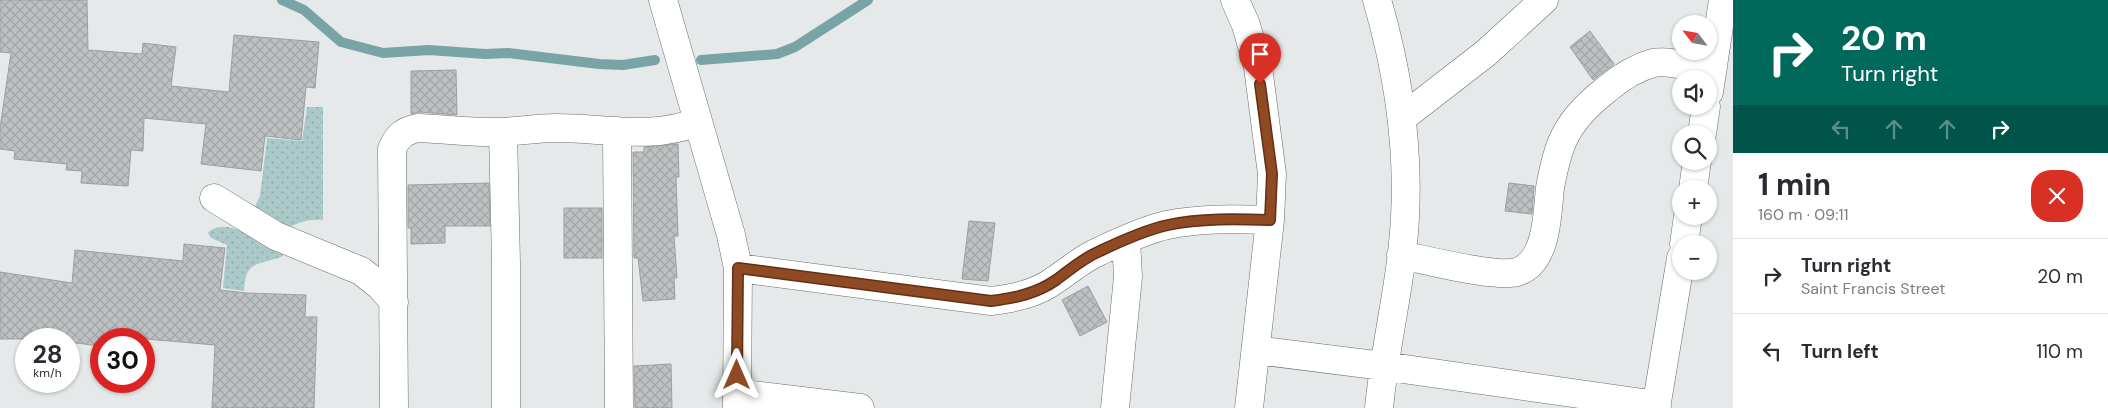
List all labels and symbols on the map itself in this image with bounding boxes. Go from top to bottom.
north arrow [1672,15,1718,60]
pin [1239,33,1281,84]
speed limit sign: 30 [90,328,155,393]
position arrow [710,348,762,400]

